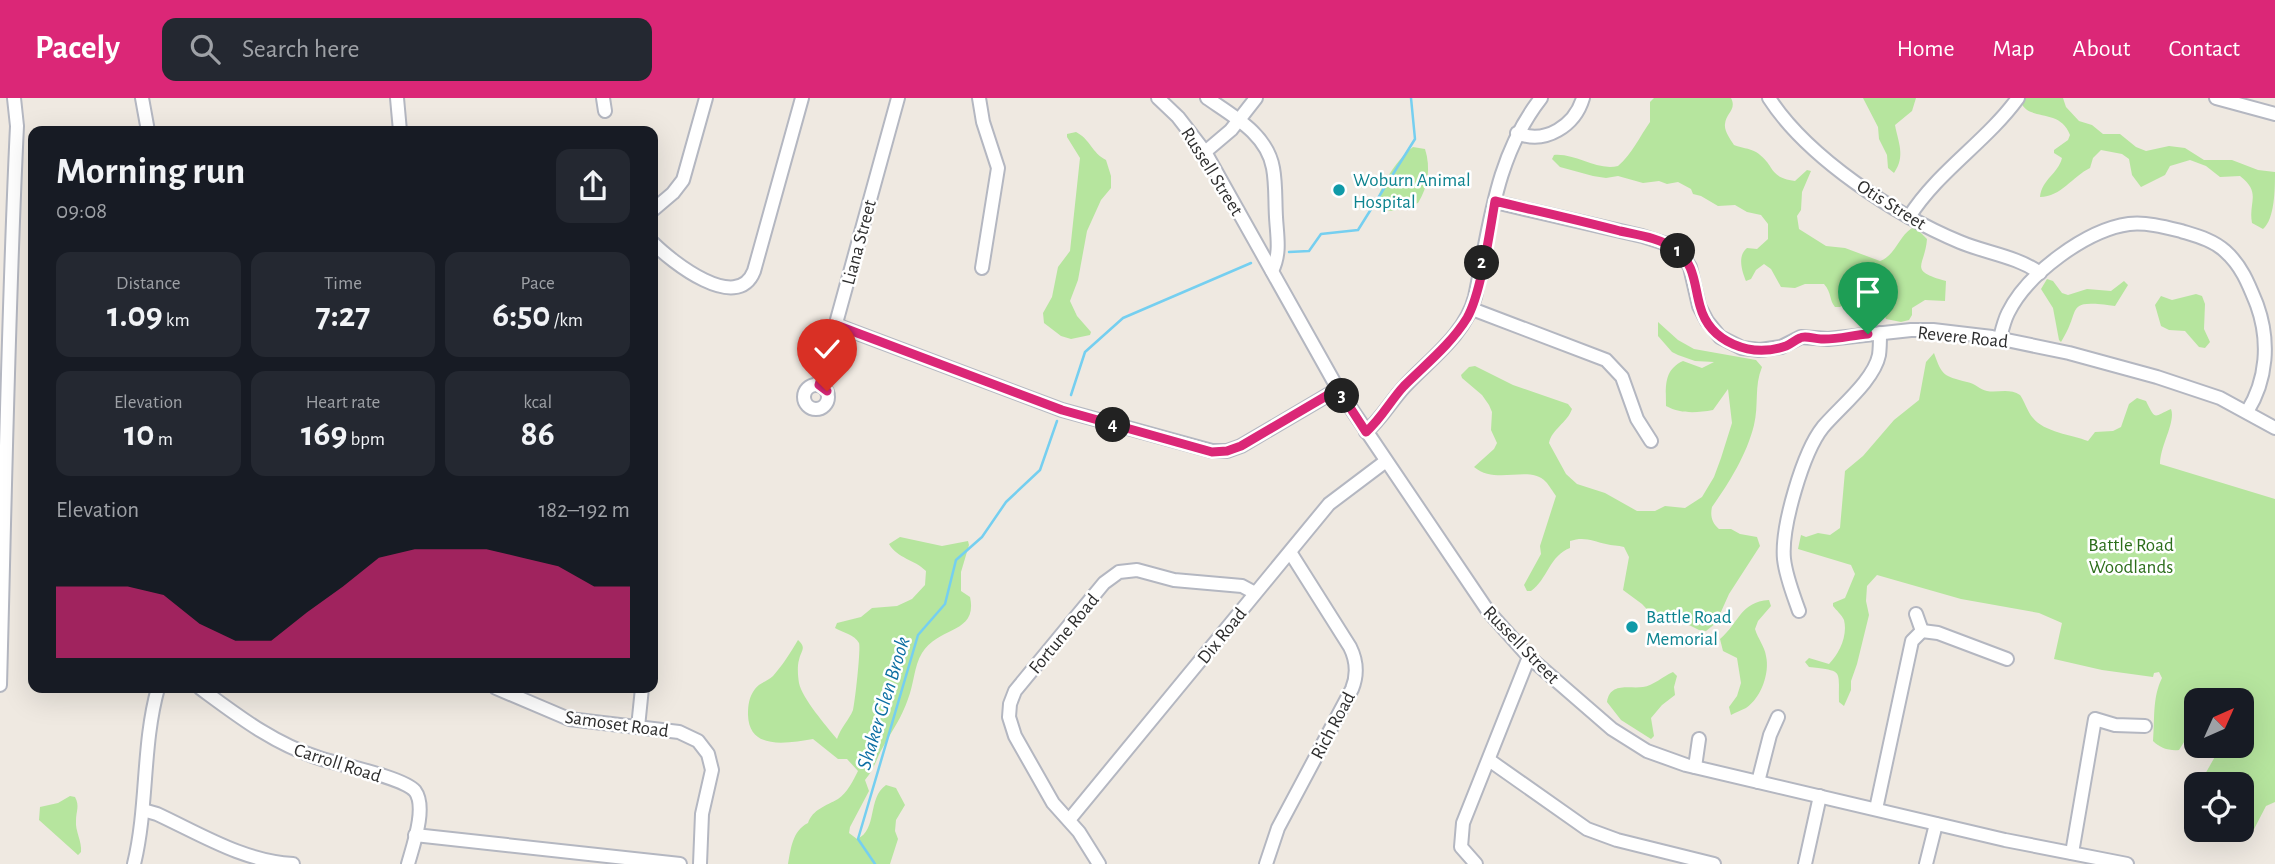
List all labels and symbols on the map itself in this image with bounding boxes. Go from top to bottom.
street label: Russell Street [1177,124,1246,219]
place label: Woburn Animal Hospital [1353,171,1471,212]
street label: Otis Street [1853,177,1929,234]
marker: Woburn Animal Hospital [1331,182,1347,198]
street label: Liana Street [839,198,880,287]
pin: 1 [1660,234,1696,268]
pin: 2 [1464,246,1500,280]
pin [1838,262,1898,334]
pin [797,319,857,391]
street label: Revere Road [1917,323,2009,352]
pin: 3 [1324,378,1360,414]
pin: 4 [1096,408,1130,442]
park label: Battle Road Woodlands [2088,536,2174,577]
street label: Fortune Road [1025,590,1103,678]
street label: Russell Street [1479,603,1562,688]
street label: Dix Road [1194,604,1250,668]
place label: Battle Road Memorial [1646,608,1732,649]
marker: Battle Road Memorial [1624,619,1640,635]
water label: Shaker Glen Brook [853,634,914,772]
north arrow [2184,688,2254,758]
street label: Rich Road [1308,689,1359,763]
street label: Samoset Road [564,708,670,741]
street label: Carroll Road [292,740,384,786]

